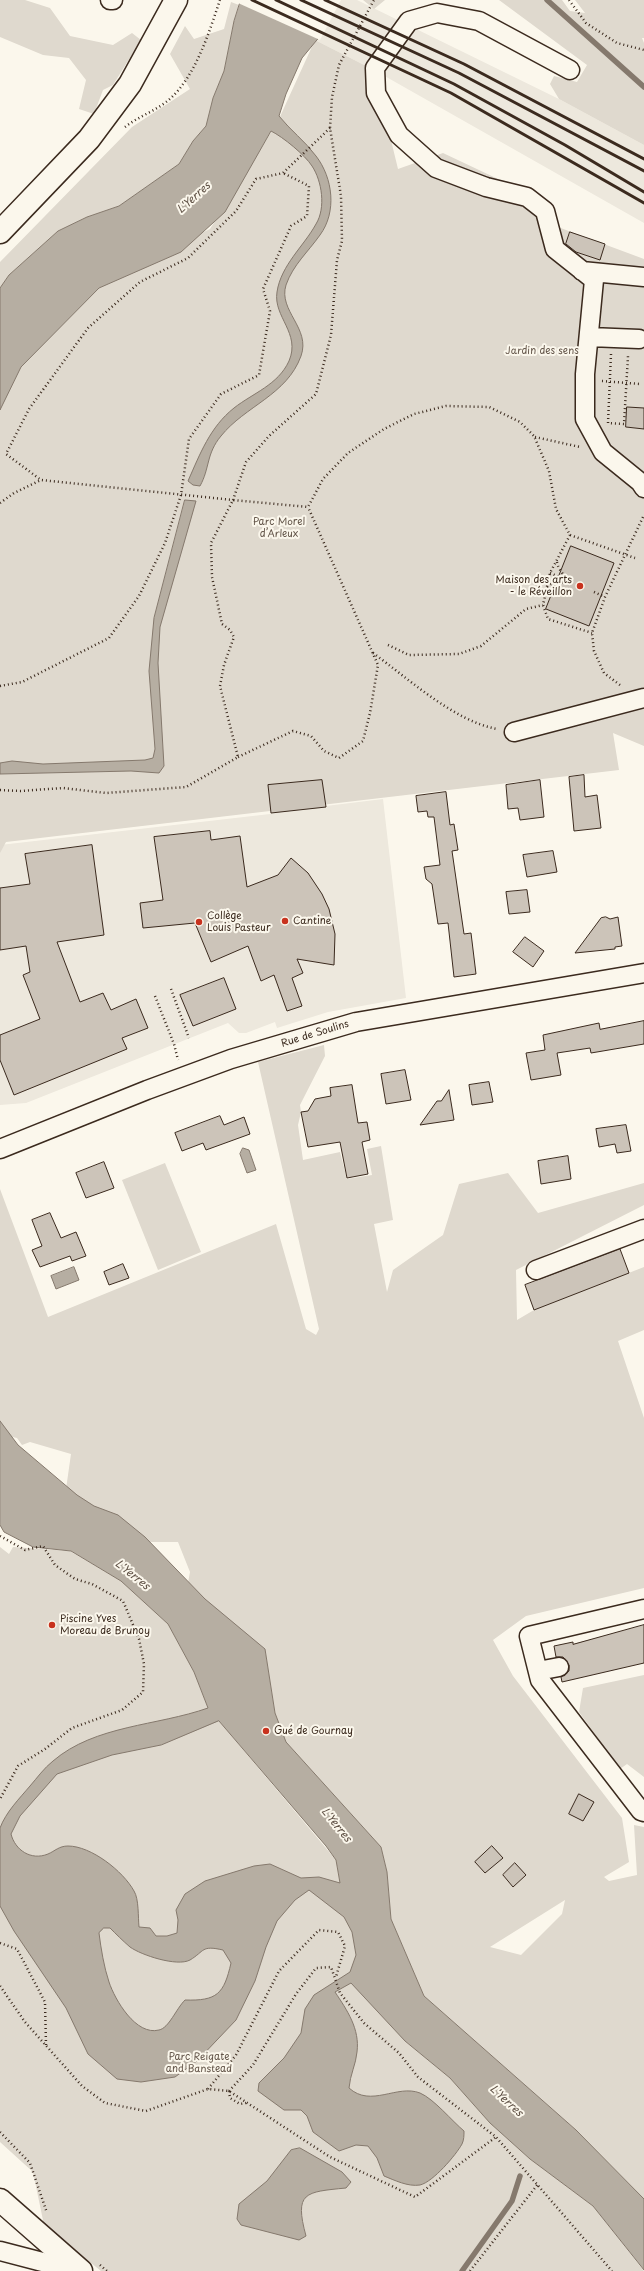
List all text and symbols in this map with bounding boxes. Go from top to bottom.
water label: L'Yerres [175,180,213,216]
park label: Jardin des sens [505,345,579,357]
park label: Parc Morel d’Arleux [253,516,305,540]
place label: Maison des arts - le Réveillon [496,574,572,598]
marker: Maison des arts - le Réveillon [575,581,585,591]
place label: Collège Louis Pasteur [207,910,271,934]
place label: Cantine [293,915,331,927]
marker: Cantine [280,916,290,926]
marker: Collège Louis Pasteur [194,917,204,927]
street label: Rue de Soulins [280,1018,350,1050]
water label: L'Yerres [112,1557,152,1593]
place label: Piscine Yves Moreau de Brunoy [60,1613,150,1636]
marker: Piscine Yves Moreau de Brunoy [47,1620,57,1630]
place label: Gué de Gournay [274,1725,353,1737]
marker: Gué de Gournay [261,1726,271,1736]
water label: L'Yerres [318,1805,354,1845]
park label: Parc Reigate and Banstead [166,2051,232,2074]
water label: L'Yerres [487,2082,525,2120]

